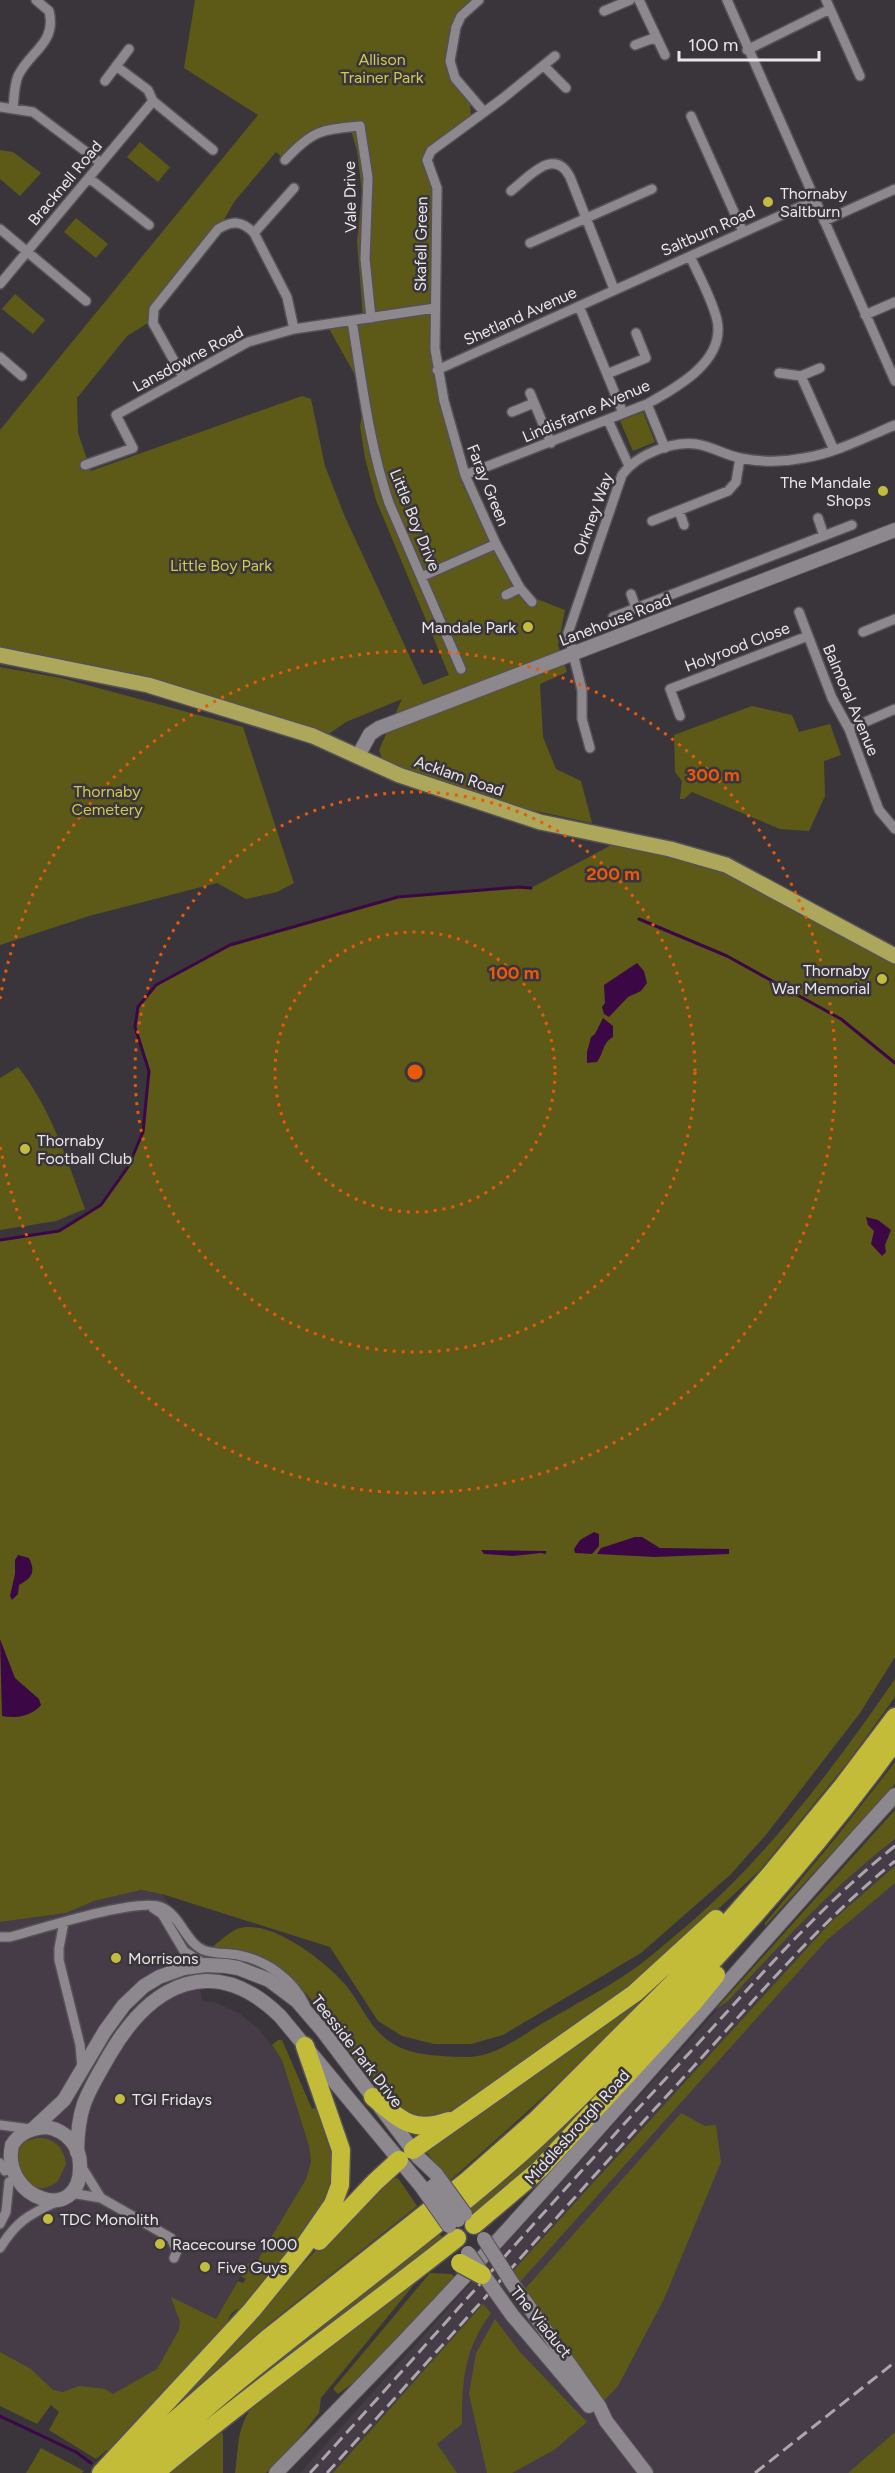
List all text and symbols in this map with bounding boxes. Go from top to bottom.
scale bar [679,24,818,62]
text: 100 m [688,34,738,56]
park label: Allison Trainer Park [341,50,424,87]
street label: Bracknell Road [24,137,106,229]
street label: Vale Drive [340,161,360,233]
place label: Thornaby Saltburn [780,184,848,221]
marker: Thornaby Saltburn [761,195,775,209]
street label: Skafell Green [411,196,431,292]
street label: Saltburn Road [658,202,758,260]
street label: Shetland Avenue [461,282,580,349]
street label: Lansdowne Road [130,322,246,396]
street label: Lindisfarne Avenue [519,375,653,446]
street label: Faray Green [463,441,513,529]
street label: Little Boy Drive [386,466,444,574]
street label: Orkney Way [569,470,617,558]
place label: The Mandale Shops [780,473,871,510]
marker: The Mandale Shops [876,484,890,498]
park label: Little Boy Park [170,556,272,575]
street label: Lanehouse Road [556,590,674,650]
place label: Mandale Park [421,618,516,637]
street label: Holyrood Close [682,618,792,676]
marker: Mandale Park [521,620,535,634]
street label: Balmoral Avenue [819,641,883,759]
street label: Acklam Road [412,752,506,800]
text: 300 m [686,764,740,786]
park label: Thornaby Cemetery [71,782,143,819]
text: 200 m [586,863,640,885]
place label: Thornaby War Memorial [772,961,871,998]
text: 100 m [489,962,539,984]
marker: Thornaby War Memorial [875,972,889,986]
centre of rings [405,1062,425,1082]
place label: Thornaby Football Club [37,1131,132,1168]
marker: Thornaby Football Club [18,1142,32,1156]
place label: Morrisons [128,1949,198,1968]
marker: Morrisons [109,1951,123,1965]
street label: Teesside Park Drive [307,1991,407,2111]
street label: Middlesbrough Road [520,2066,634,2188]
place label: TGI Fridays [132,2090,212,2109]
marker: TGI Fridays [113,2092,127,2106]
place label: TDC Monolith [60,2210,159,2229]
marker: TDC Monolith [41,2212,55,2226]
place label: Racecourse 1000 [172,2235,297,2254]
marker: Racecourse 1000 [153,2237,167,2251]
place label: Five Guys [217,2258,287,2277]
marker: Five Guys [198,2260,212,2274]
street label: The Viaduct [506,2282,576,2362]

